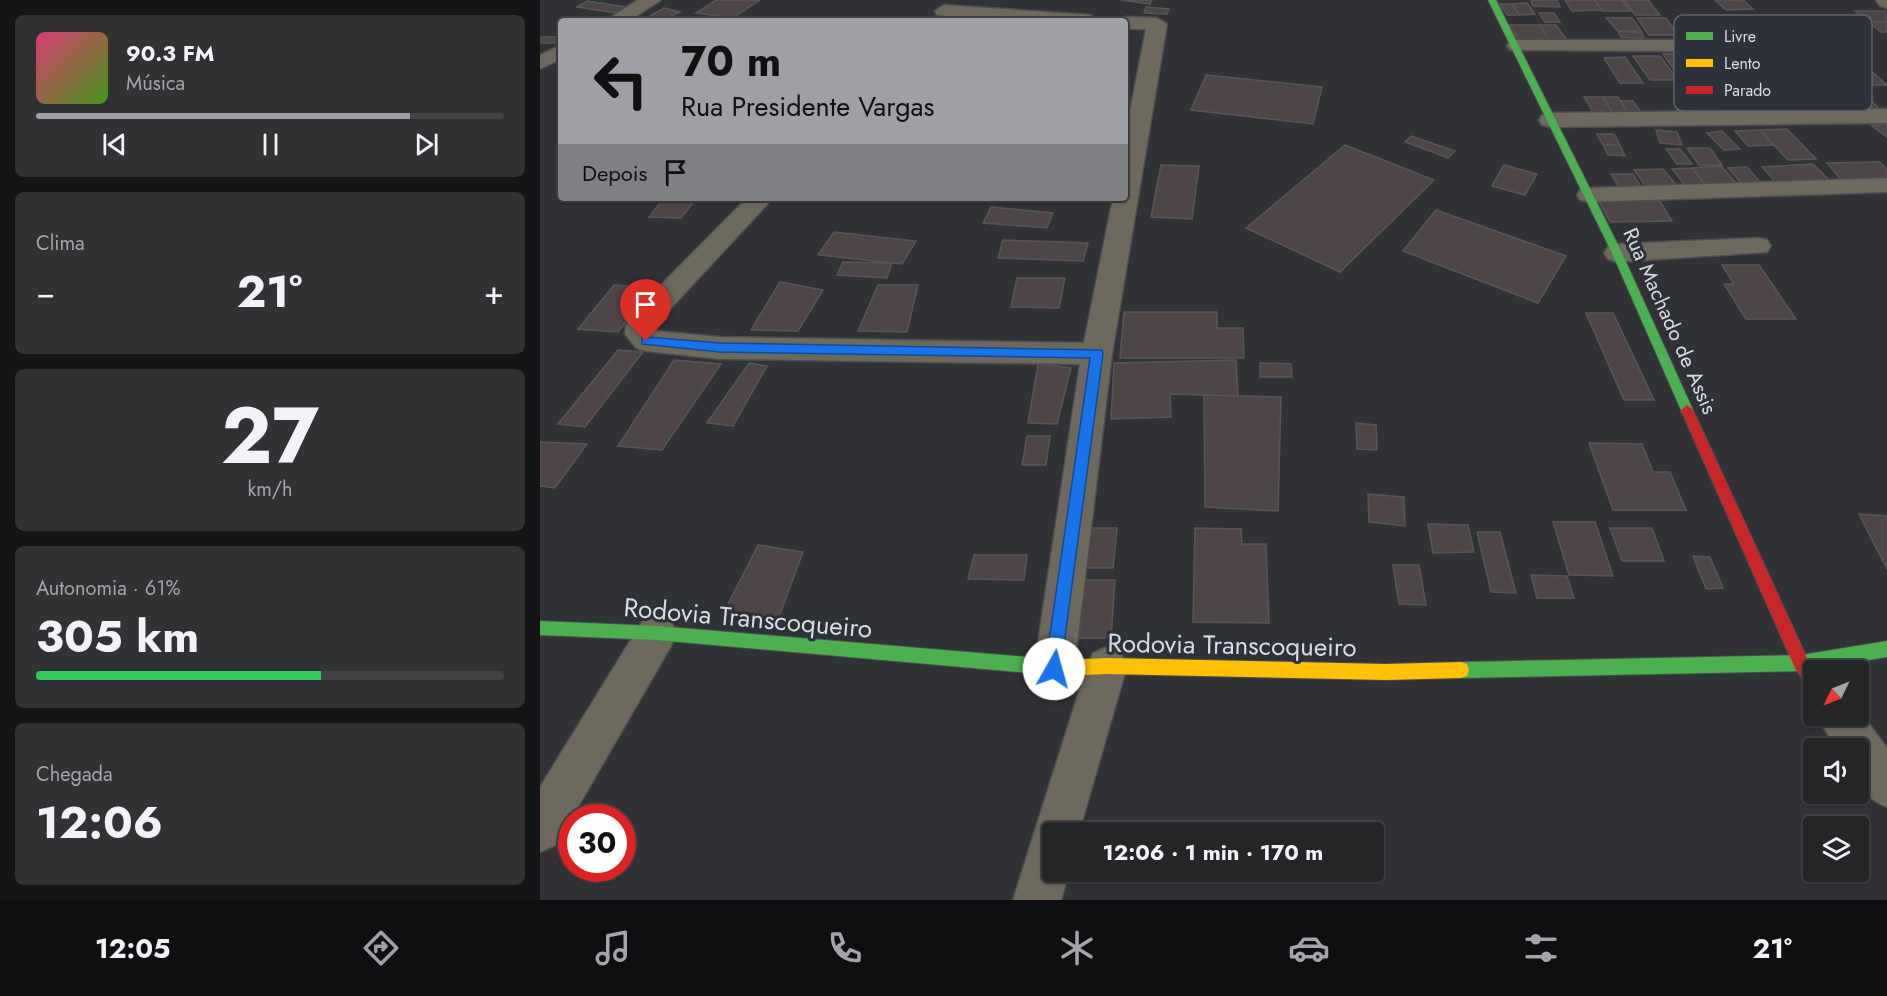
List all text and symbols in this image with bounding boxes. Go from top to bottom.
legend [1674,15,1872,111]
text: Livre [1724,25,1756,48]
text: 70 m [681,31,781,92]
text: 90.3 FM [126,37,214,69]
icon: left [582,42,660,120]
text: Lento [1724,52,1761,75]
text: Música [126,69,185,98]
text: Parado [1724,79,1771,102]
text: Rua Presidente Vargas [681,87,934,126]
icon: previous [98,128,131,161]
icon: pause [254,128,287,161]
icon: next [410,128,443,161]
icon: arrive [659,156,692,189]
text: Depois [582,157,647,189]
street label: Rua Machado de Assis [1615,223,1725,419]
text: Clima [36,229,85,258]
text: 21° [237,259,302,324]
text: − [36,269,55,316]
text: + [484,269,504,316]
pin [620,279,671,341]
icon: arrive [629,288,662,321]
text: 27 [221,380,319,492]
text: km/h [247,475,293,504]
text: Autonomia · 61% [36,574,180,603]
street label: Rodovia Transcoqueiro [622,588,874,648]
text: 305 km [36,604,199,669]
street label: Rodovia Transcoqueiro [1107,624,1357,666]
position arrow [1022,637,1086,701]
north arrow [1803,660,1869,726]
map controls [1803,660,1869,882]
button: sound [1803,738,1869,804]
text: Chegada [36,760,113,789]
text: 12:06 [36,790,163,855]
speed limit sign: 30 [558,804,636,882]
button: layers [1803,816,1869,882]
text: 12:06 · 1 min · 170 m [1103,836,1323,868]
icon: directions [360,927,402,969]
icon: music [592,927,634,969]
icon: phone [824,927,866,969]
icon: climate [1056,927,1098,969]
icon: car [1288,927,1330,969]
icon: filters [1520,927,1562,969]
text: 12:05 [95,929,170,968]
text: 21° [1752,929,1792,968]

